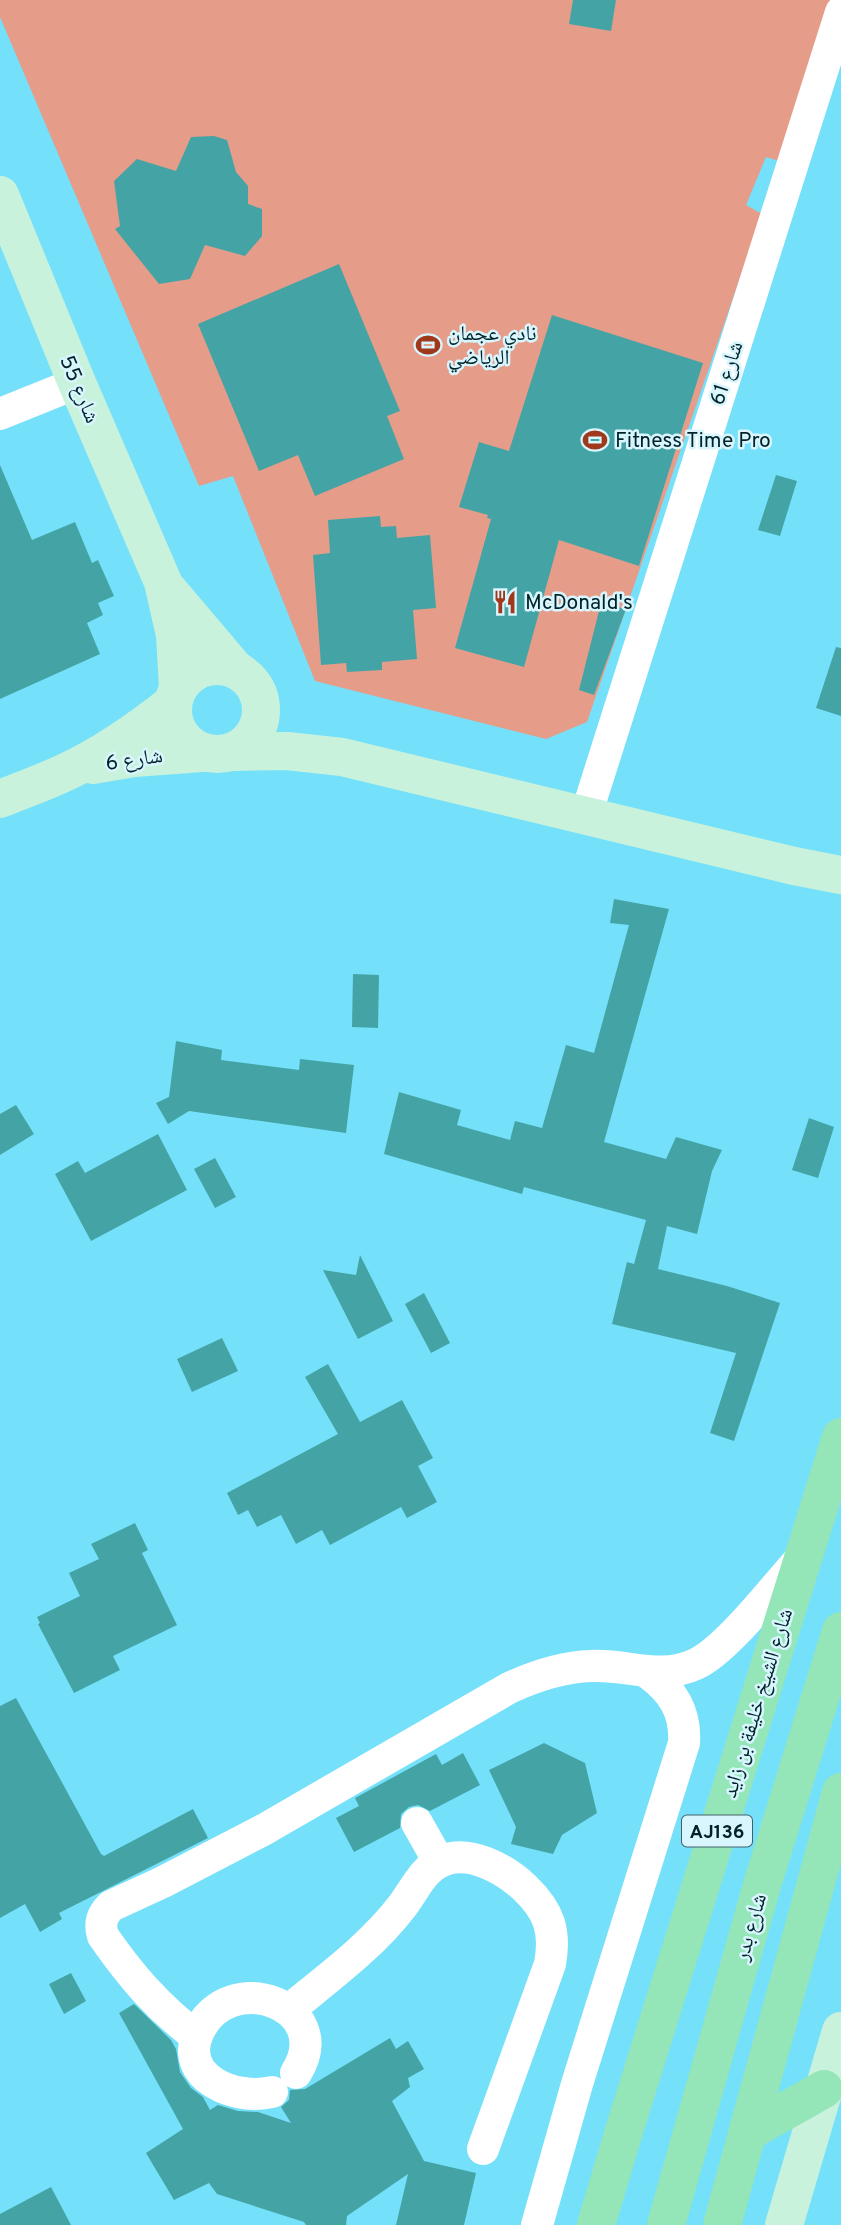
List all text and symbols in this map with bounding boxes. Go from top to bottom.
place label: نادي عجمان الرياضي [448,321,537,373]
sports icon: نادي عجمان الرياضي [414,331,442,359]
street label: شارع 61 [705,338,750,409]
street label: شارع 55 [52,352,105,428]
sports icon: Fitness Time Pro [581,426,609,454]
place label: Fitness Time Pro [615,428,771,455]
restaurant icon: McDonald's [491,588,519,616]
place label: McDonald's [525,590,633,617]
street label: شارع 6 [104,743,165,778]
street label: شارع الشيخ خليفة بن زايد [717,1605,800,1801]
road number: AJ136 [682,1815,752,1846]
street label: شارع بدر [729,1891,774,1965]

